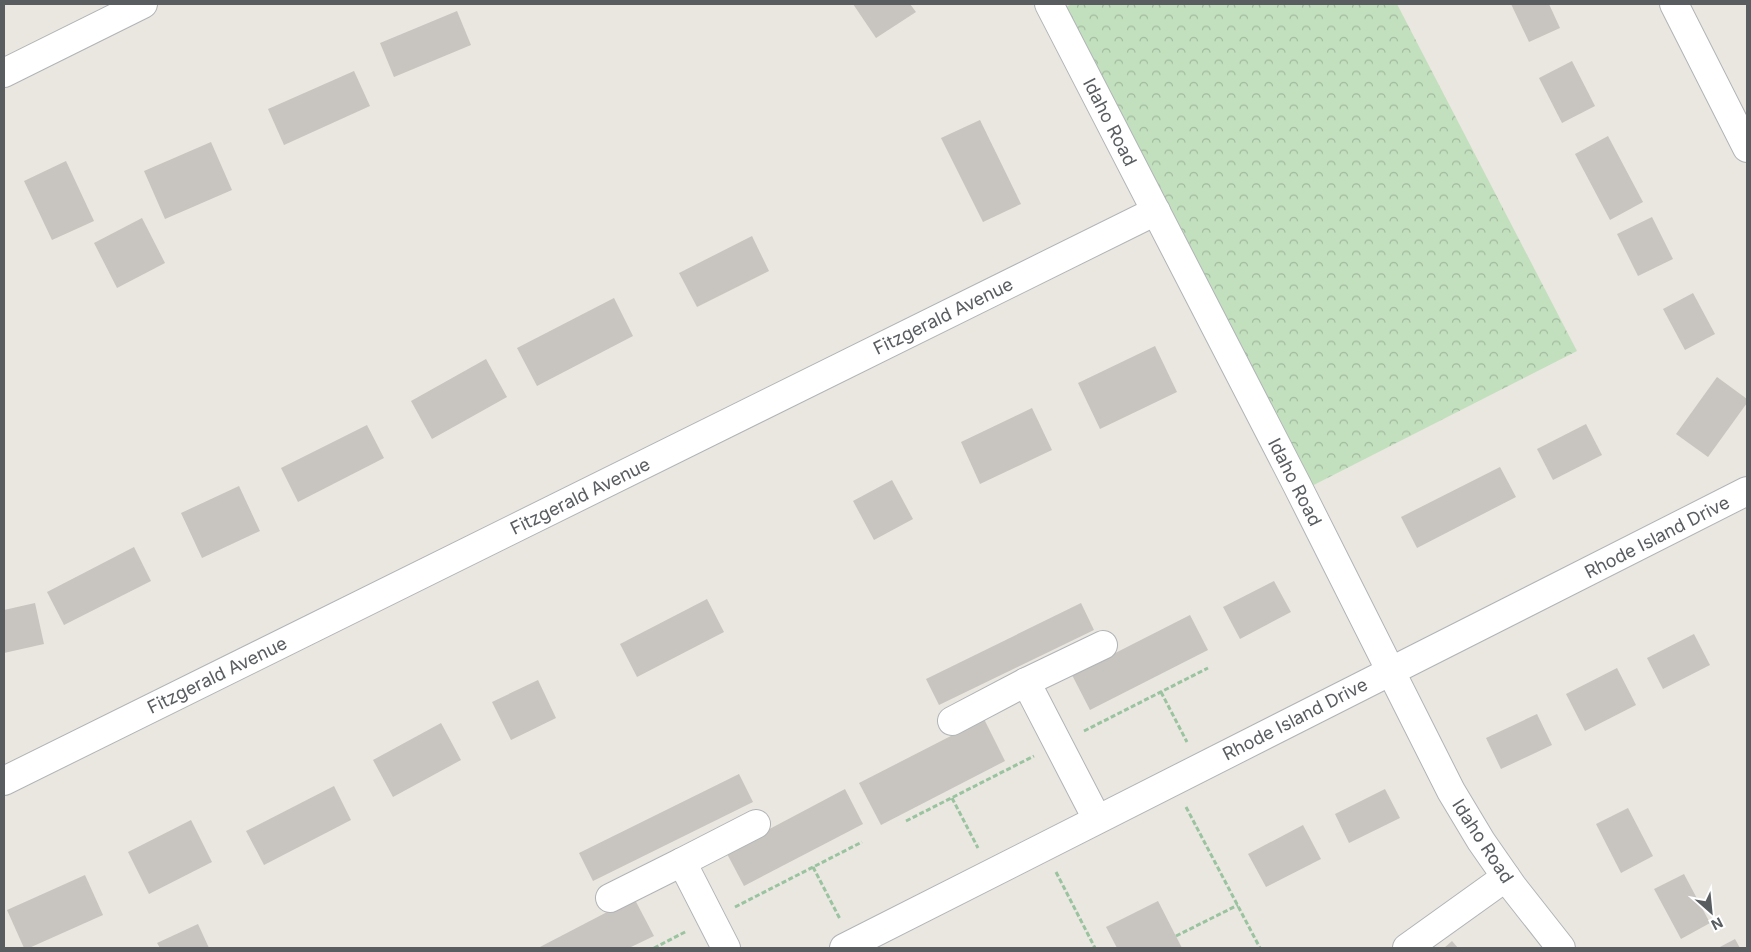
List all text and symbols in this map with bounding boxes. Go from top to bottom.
street label: Idaho Road [1079,75,1141,169]
street label: Fitzgerald Avenue [870,273,1016,359]
street label: Idaho Road [1264,435,1326,529]
street label: Fitzgerald Avenue [507,453,653,539]
street label: Rhode Island Drive [1581,491,1733,583]
street label: Fitzgerald Avenue [144,632,290,718]
street label: Rhode Island Drive [1219,673,1371,765]
street label: Idaho Road [1448,795,1518,887]
north arrow [1686,887,1736,937]
text: N [1709,914,1726,934]

